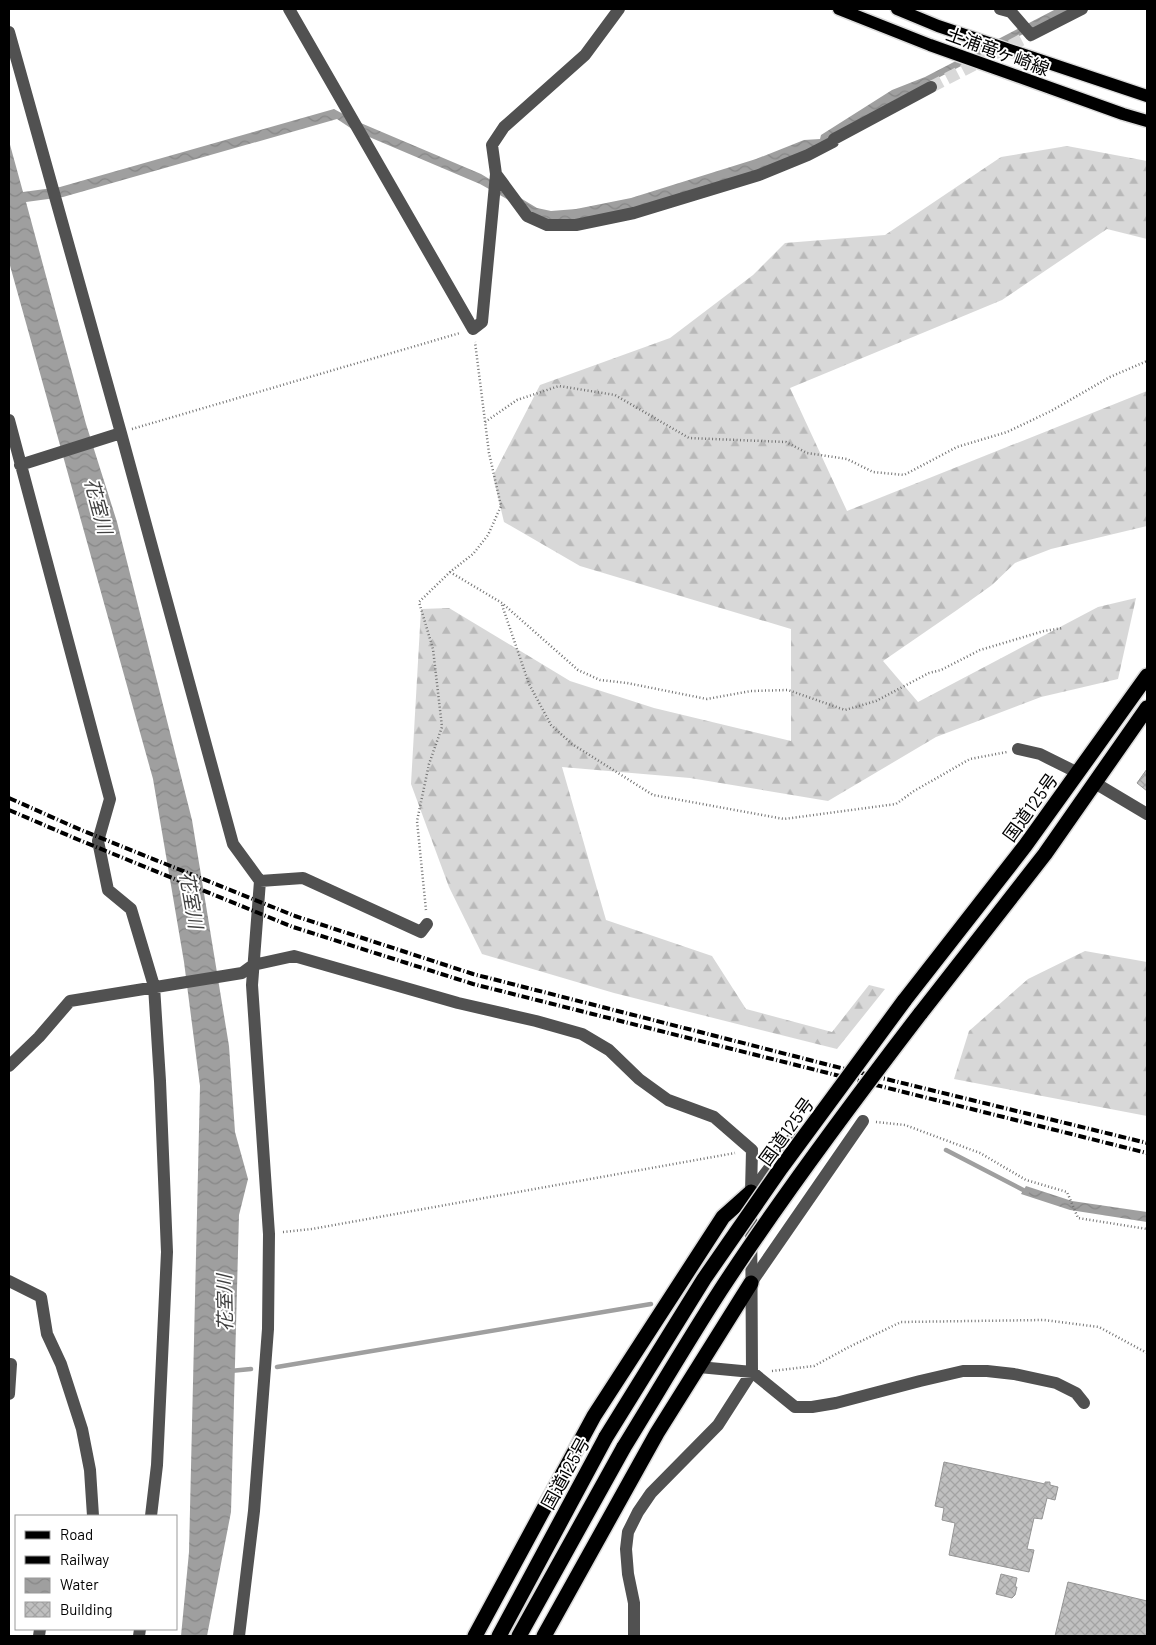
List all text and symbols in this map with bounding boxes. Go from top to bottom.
street label: 土浦竜ヶ崎線 [943,22,1053,80]
water label: 花室川 [81,475,118,538]
street label: 国道125号 [998,768,1062,846]
water label: 花室川 [176,870,209,932]
street label: 国道125号 [754,1092,818,1170]
water label: 花室川 [212,1272,236,1332]
street label: 国道125号 [536,1433,594,1513]
legend [15,1515,178,1630]
text: Road [60,1525,93,1543]
text: Railway [60,1550,109,1568]
text: Water [60,1575,99,1593]
text: Building [60,1600,113,1618]

